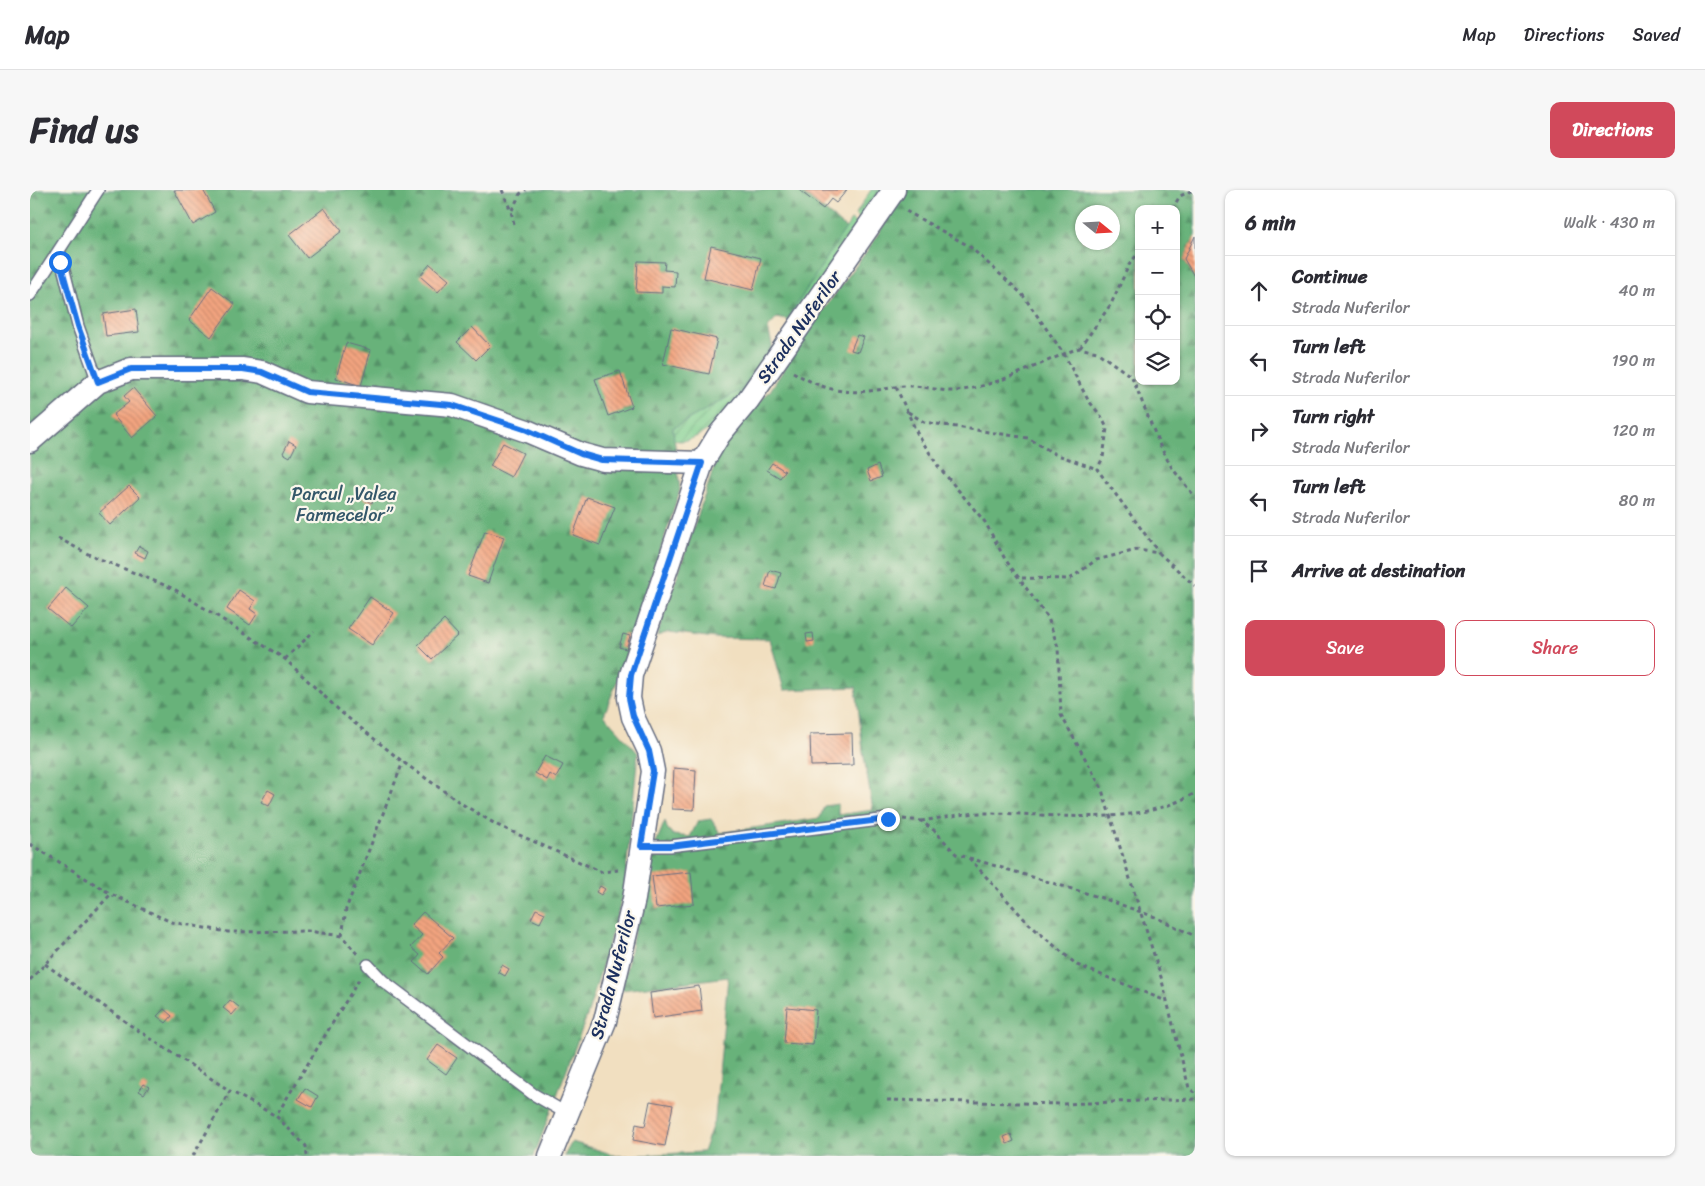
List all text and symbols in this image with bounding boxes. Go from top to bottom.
text: Map [25,14,69,56]
text: Map [1463,19,1496,51]
text: Directions [1524,19,1605,51]
text: Saved [1633,19,1680,51]
text: Find us [30,99,138,161]
button: Directions [1550,102,1675,158]
text: 6 min [1245,204,1296,242]
north arrow [1075,205,1120,250]
map controls [1135,205,1180,385]
button: + [1135,205,1180,250]
text: Walk · 430 m [1564,208,1655,237]
button: − [1135,250,1180,295]
route start [49,251,72,274]
text: Continue [1292,260,1368,293]
street label: Strada Nuferilor [748,262,851,390]
text: 40 m [1618,276,1655,305]
icon: ahead [1245,277,1273,305]
text: Strada Nuferilor [1292,293,1409,322]
button: locate [1135,295,1180,340]
text: Turn left [1292,330,1365,363]
button: layers [1135,340,1180,385]
text: 190 m [1612,346,1655,375]
icon: left [1245,347,1273,375]
text: Strada Nuferilor [1292,363,1409,392]
text: Turn right [1292,400,1374,433]
text: 120 m [1612,416,1655,445]
icon: right [1245,417,1273,445]
text: Strada Nuferilor [1292,433,1409,462]
text: Turn left [1292,470,1365,503]
park label: Parcul „Valea Farmecelor” [292,478,397,531]
text: 80 m [1619,486,1655,515]
icon: left [1245,487,1273,515]
text: Strada Nuferilor [1292,503,1409,532]
text: Arrive at destination [1292,554,1465,587]
icon: arrive [1245,557,1273,585]
button: Save [1245,620,1445,676]
button: Share [1455,620,1655,676]
route end [877,808,900,831]
street label: Strada Nuferilor [580,906,646,1043]

